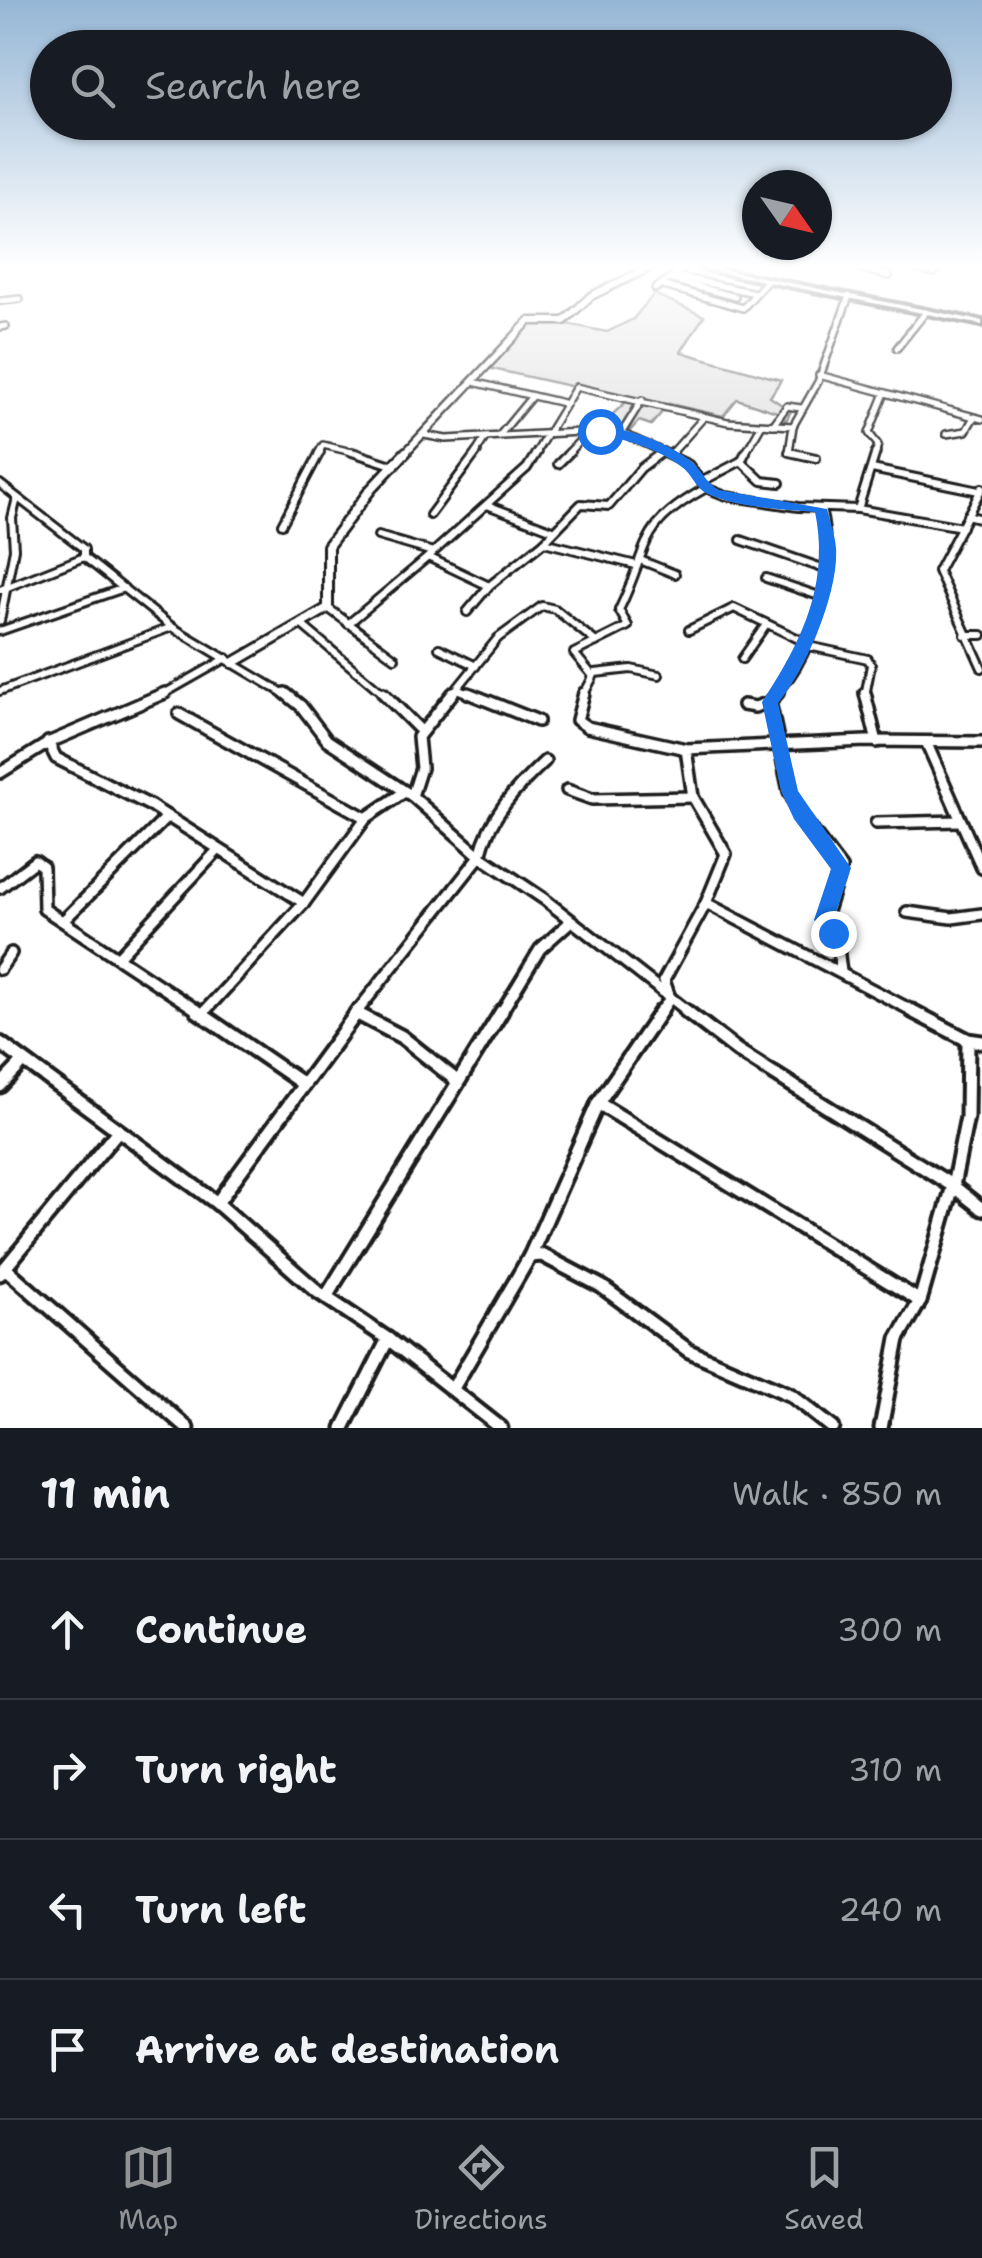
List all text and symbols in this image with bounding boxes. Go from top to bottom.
search box [30,30,952,140]
icon: search [65,58,120,113]
text: Search here [145,60,362,111]
north arrow [742,170,832,260]
route start [578,409,624,455]
route end [811,911,857,957]
text: 11 min [40,1465,170,1521]
text: Walk · 850 m [732,1472,942,1515]
icon: ahead [40,1602,95,1657]
text: Continue [135,1604,307,1655]
text: 300 m [837,1608,942,1651]
icon: right [40,1742,95,1797]
text: Turn right [135,1744,337,1795]
text: 310 m [848,1748,942,1791]
icon: left [40,1882,95,1937]
text: Turn left [135,1884,307,1935]
text: 240 m [839,1888,942,1931]
icon: arrive [40,2022,95,2077]
text: Arrive at destination [135,2024,559,2075]
tab: Map [118,2140,178,2238]
tab: Directions [415,2140,548,2238]
tab: Saved [784,2140,864,2238]

